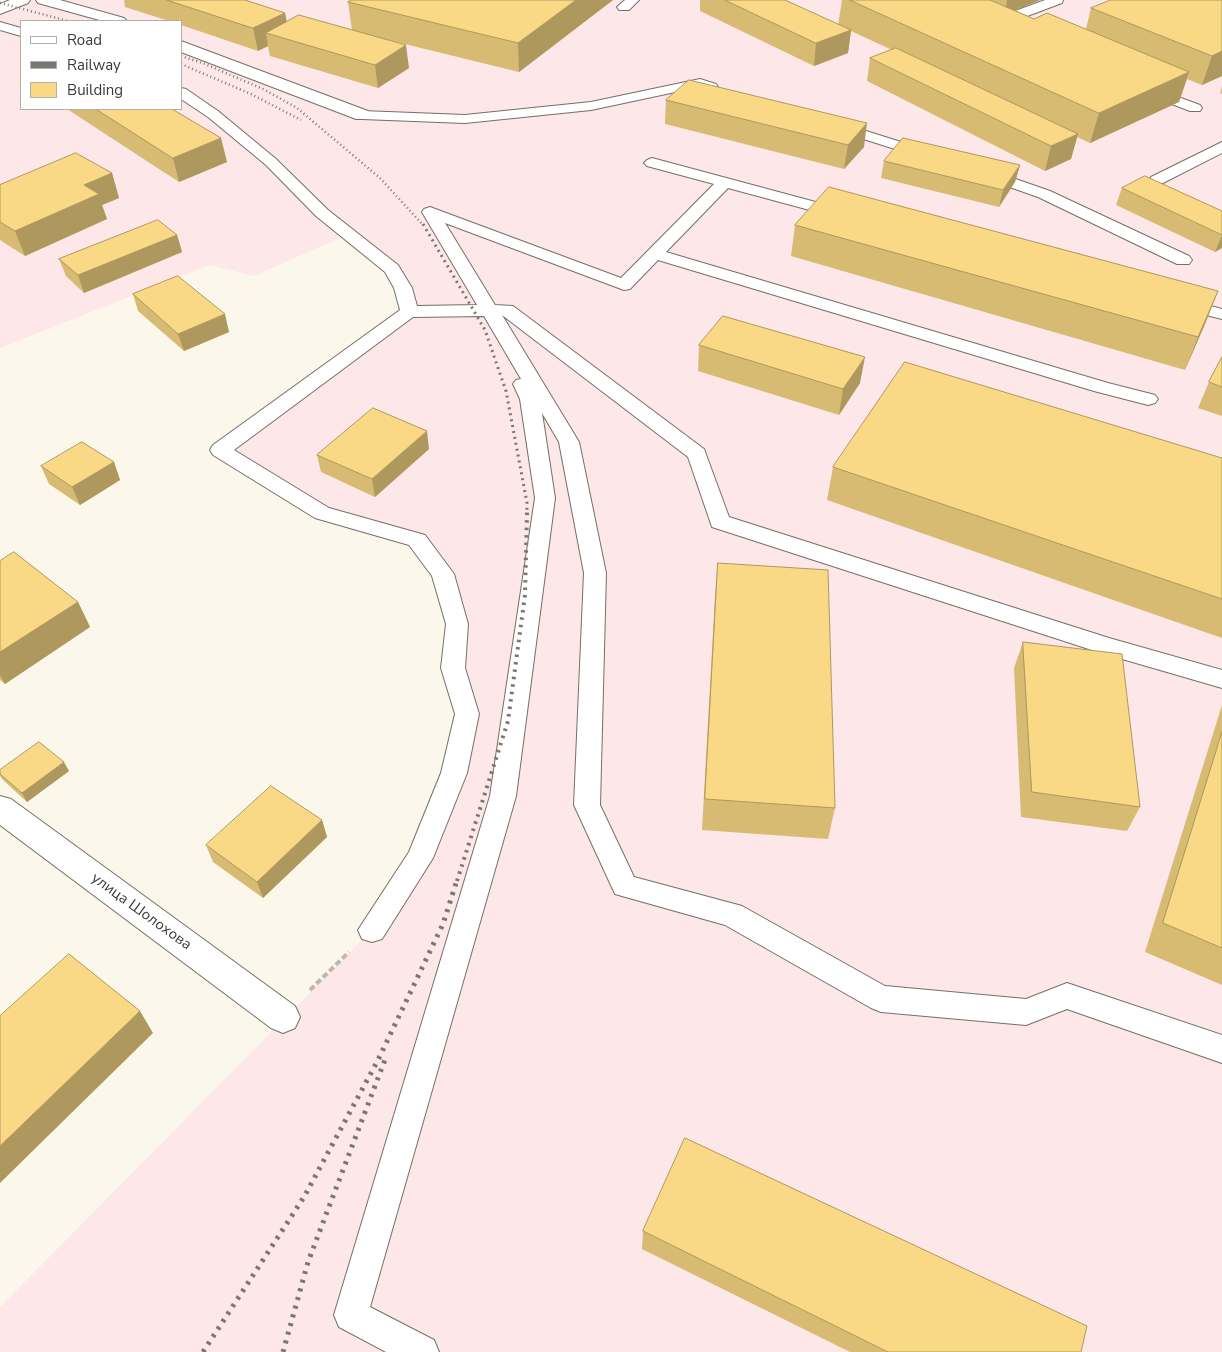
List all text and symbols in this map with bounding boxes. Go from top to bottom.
legend [20,20,182,110]
text: Road [67,30,102,50]
text: Railway [67,55,121,75]
text: Building [67,80,123,100]
street label: улица Шолохова [87,870,195,954]

